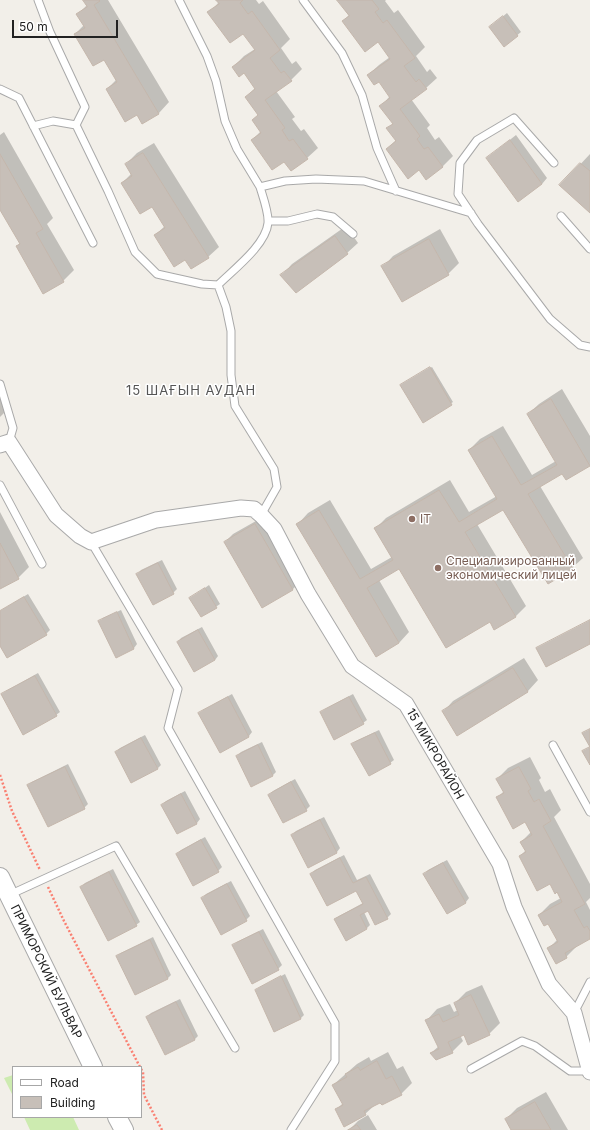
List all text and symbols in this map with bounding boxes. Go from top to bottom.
scale bar [14,12,120,38]
text: 50 m [19,19,48,34]
district label: 15 ШАҒЫН АУДАН [126,383,256,399]
place label: IT [420,512,431,526]
marker: IT [407,514,417,524]
place label: Специализированный экономический лицей [446,554,577,582]
marker: Специализированный экономический лицей [433,563,443,573]
street label: 15 МИКРОРАЙОН [403,706,467,802]
street label: ПРИМОРСКИЙ БУЛЬВАР [7,903,85,1041]
legend [12,1066,142,1118]
text: Road [50,1075,79,1090]
text: Building [50,1095,95,1110]

